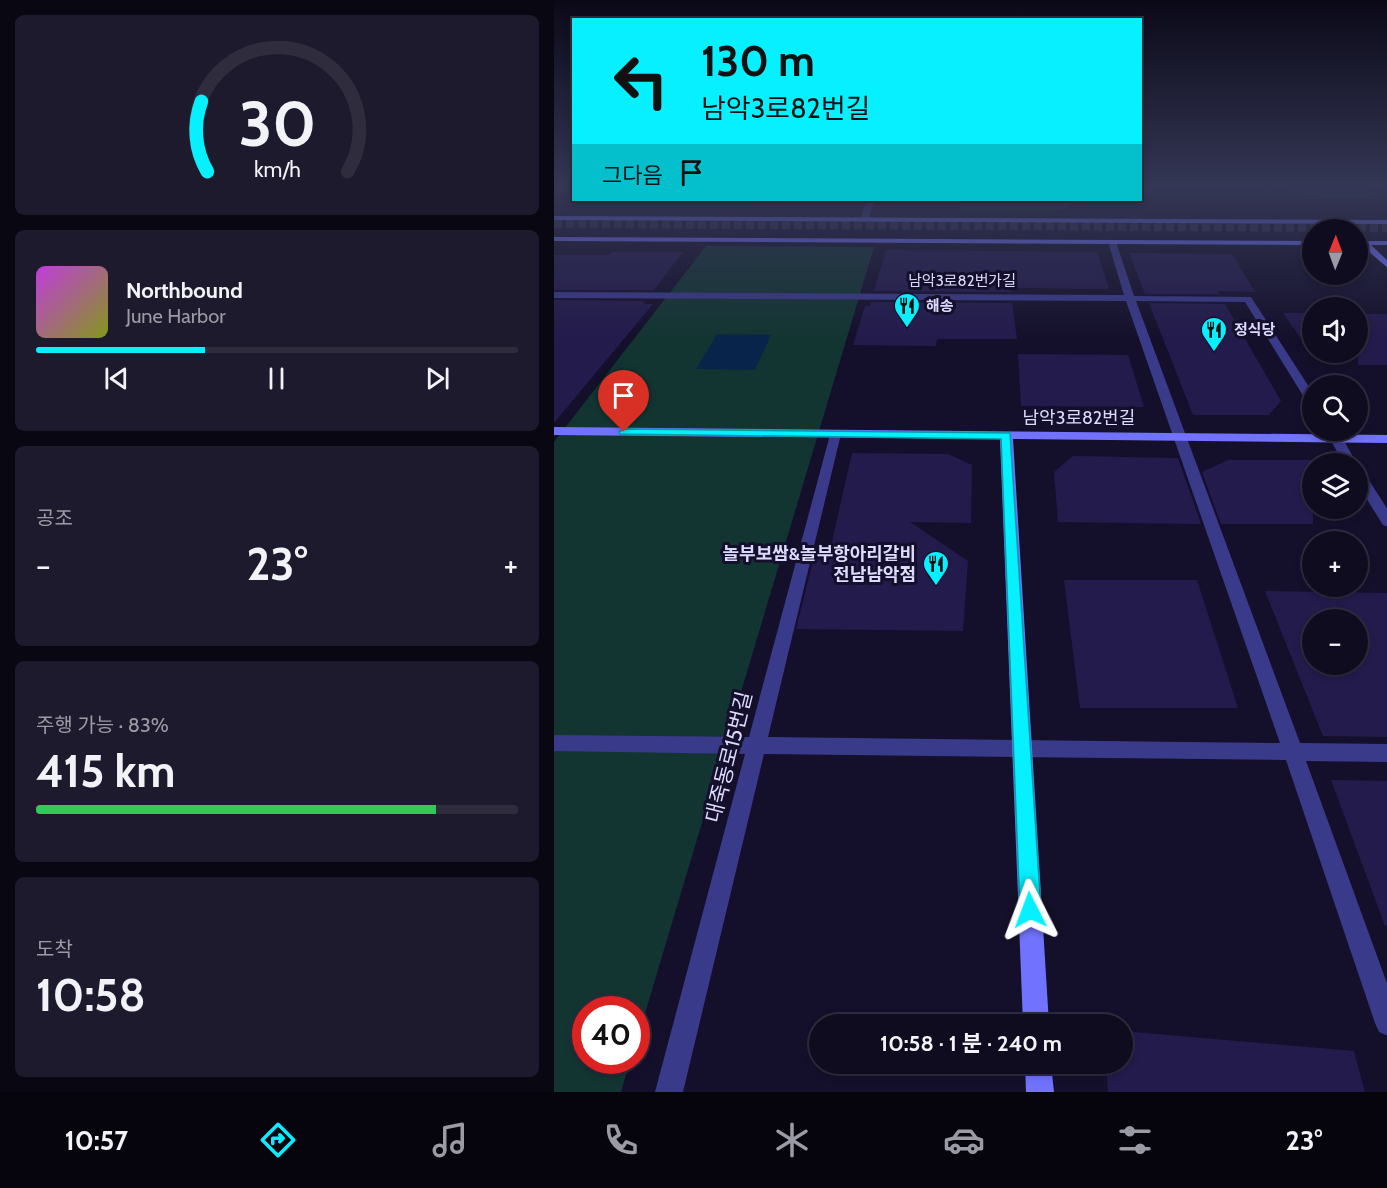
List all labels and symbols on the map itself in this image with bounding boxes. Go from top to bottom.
north arrow [1302,219,1368,285]
street label: 남악3로82번가길 [908,272,1016,290]
restaurant icon: 해송 [892,291,922,329]
place label: 해송 [926,297,954,315]
restaurant icon: 정식당 [1199,315,1229,353]
place label: 정식당 [1234,321,1276,339]
pin [598,370,649,432]
street label: 남악3로82번길 [1023,407,1135,429]
place label: 놀부보쌈&놀부항아리갈비 전남남악점 [723,543,916,586]
restaurant icon: 놀부보쌈&놀부항아리갈비 전남남악점 [921,549,951,587]
street label: 대죽동로15번길 [700,689,757,825]
position arrow [998,878,1062,942]
speed limit sign: 40 [572,996,650,1074]

